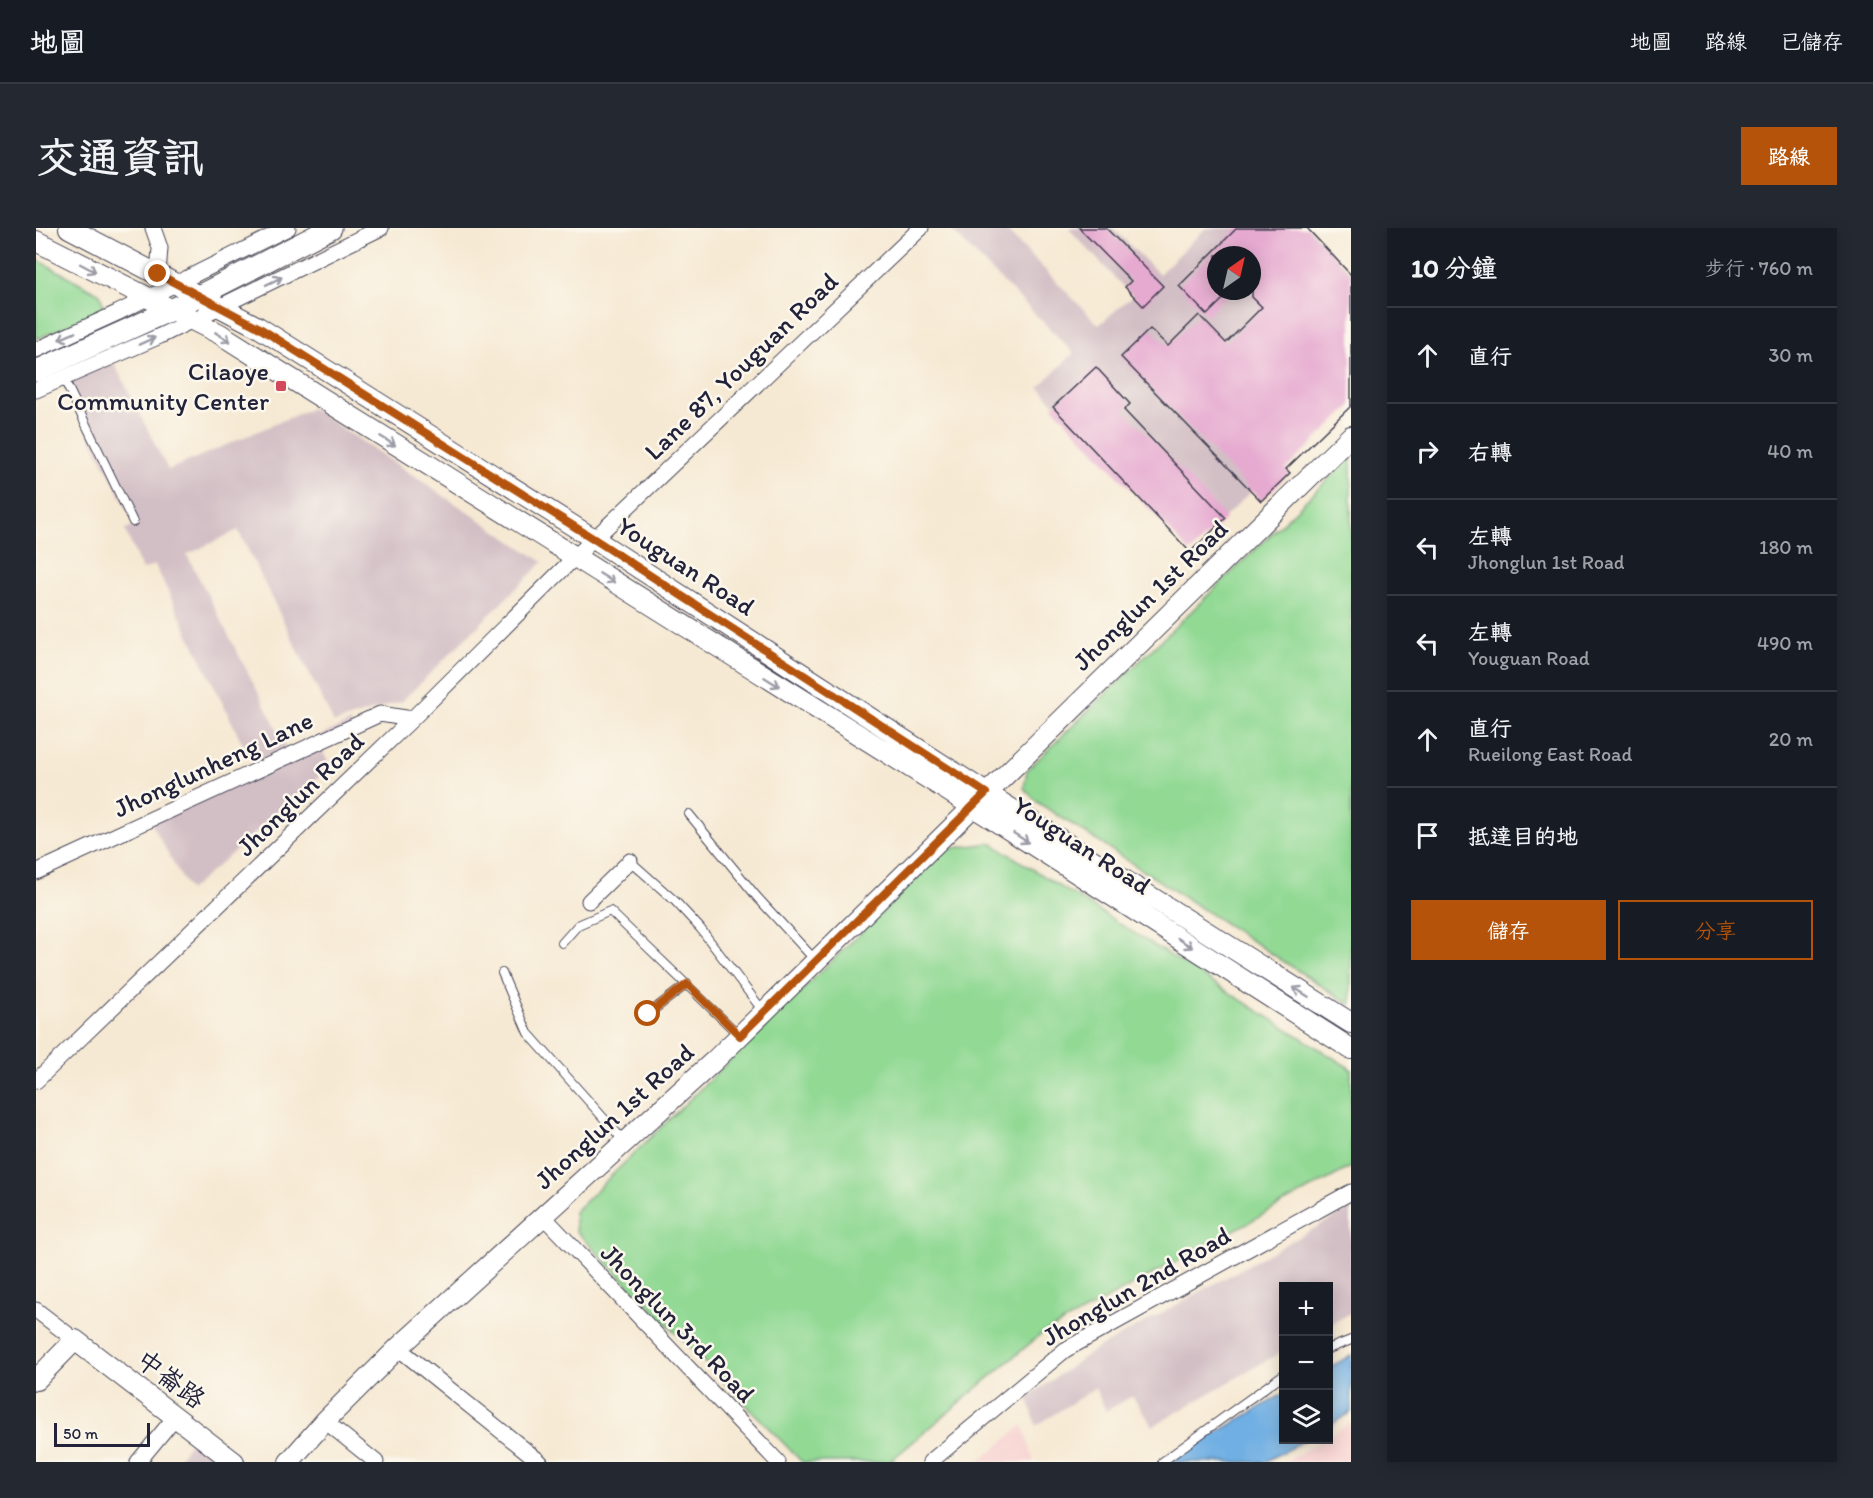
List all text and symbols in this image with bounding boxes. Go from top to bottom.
text: 地圖 [30,25,86,59]
text: 地圖 [1630,29,1672,54]
text: 路線 [1705,29,1747,54]
text: 已儲存 [1780,29,1843,54]
button: 路線 [1741,127,1837,185]
text: 交通資訊 [36,132,204,183]
north arrow [1207,246,1261,300]
text: 10 分鐘 [1411,252,1497,284]
text: 步行 · 760 m [1705,256,1813,280]
route end [144,260,170,286]
one-way arrow [79,262,96,274]
street label: Lane 87, Youguan Road [637,265,845,467]
one-way arrow [264,275,282,286]
one-way arrow [59,330,77,342]
one-way arrow [214,331,231,343]
one-way arrow [138,335,156,347]
icon: ahead [1411,339,1444,372]
text: 直行 [1468,343,1512,370]
text: 30 m [1768,343,1813,367]
place label: Cilaoye Community Center [57,355,269,417]
marker: Cilaoye Community Center [274,379,288,393]
one-way arrow [379,435,396,447]
icon: right [1411,435,1444,468]
text: 右轉 [1468,439,1512,466]
text: 40 m [1767,439,1813,463]
street label: Youguan Road [611,510,761,622]
street label: Jhonglun 1st Road [1066,513,1234,677]
text: 左轉 [1468,523,1512,550]
icon: left [1411,531,1444,564]
text: 180 m [1759,535,1813,559]
text: Jhonglun 1st Road [1468,550,1625,574]
one-way arrow [598,572,615,585]
text: 左轉 [1468,619,1512,646]
icon: left [1411,627,1444,660]
text: 490 m [1757,631,1813,655]
text: Youguan Road [1468,646,1590,670]
one-way arrow [763,676,780,688]
street label: Jhonglunheng Lane [108,704,318,824]
text: 直行 [1468,715,1512,742]
icon: ahead [1411,723,1444,756]
street label: Jhonglun Road [230,725,370,863]
text: 20 m [1769,727,1813,751]
text: Rueilong East Road [1468,742,1632,766]
street label: Youguan Road [1007,789,1157,901]
icon: arrive [1411,819,1444,852]
text: 抵達目的地 [1468,823,1578,850]
one-way arrow [1012,832,1029,844]
button: 儲存 [1411,900,1606,960]
button: 分享 [1618,900,1813,960]
one-way arrow [1177,937,1194,950]
one-way arrow [1294,986,1310,998]
route start [634,1000,660,1026]
street label: Jhonglun 1st Road [528,1036,700,1196]
street label: Jhonglun 2nd Road [1036,1219,1236,1353]
street label: Jhonglun 3rd Road [594,1237,762,1409]
map controls [1279,1282,1333,1444]
button: + [1279,1282,1333,1336]
button: − [1279,1336,1333,1390]
street label: 中崙路 [130,1343,212,1415]
button: layers [1279,1390,1333,1444]
scale bar [54,1420,150,1448]
text: 50 m [63,1424,98,1443]

